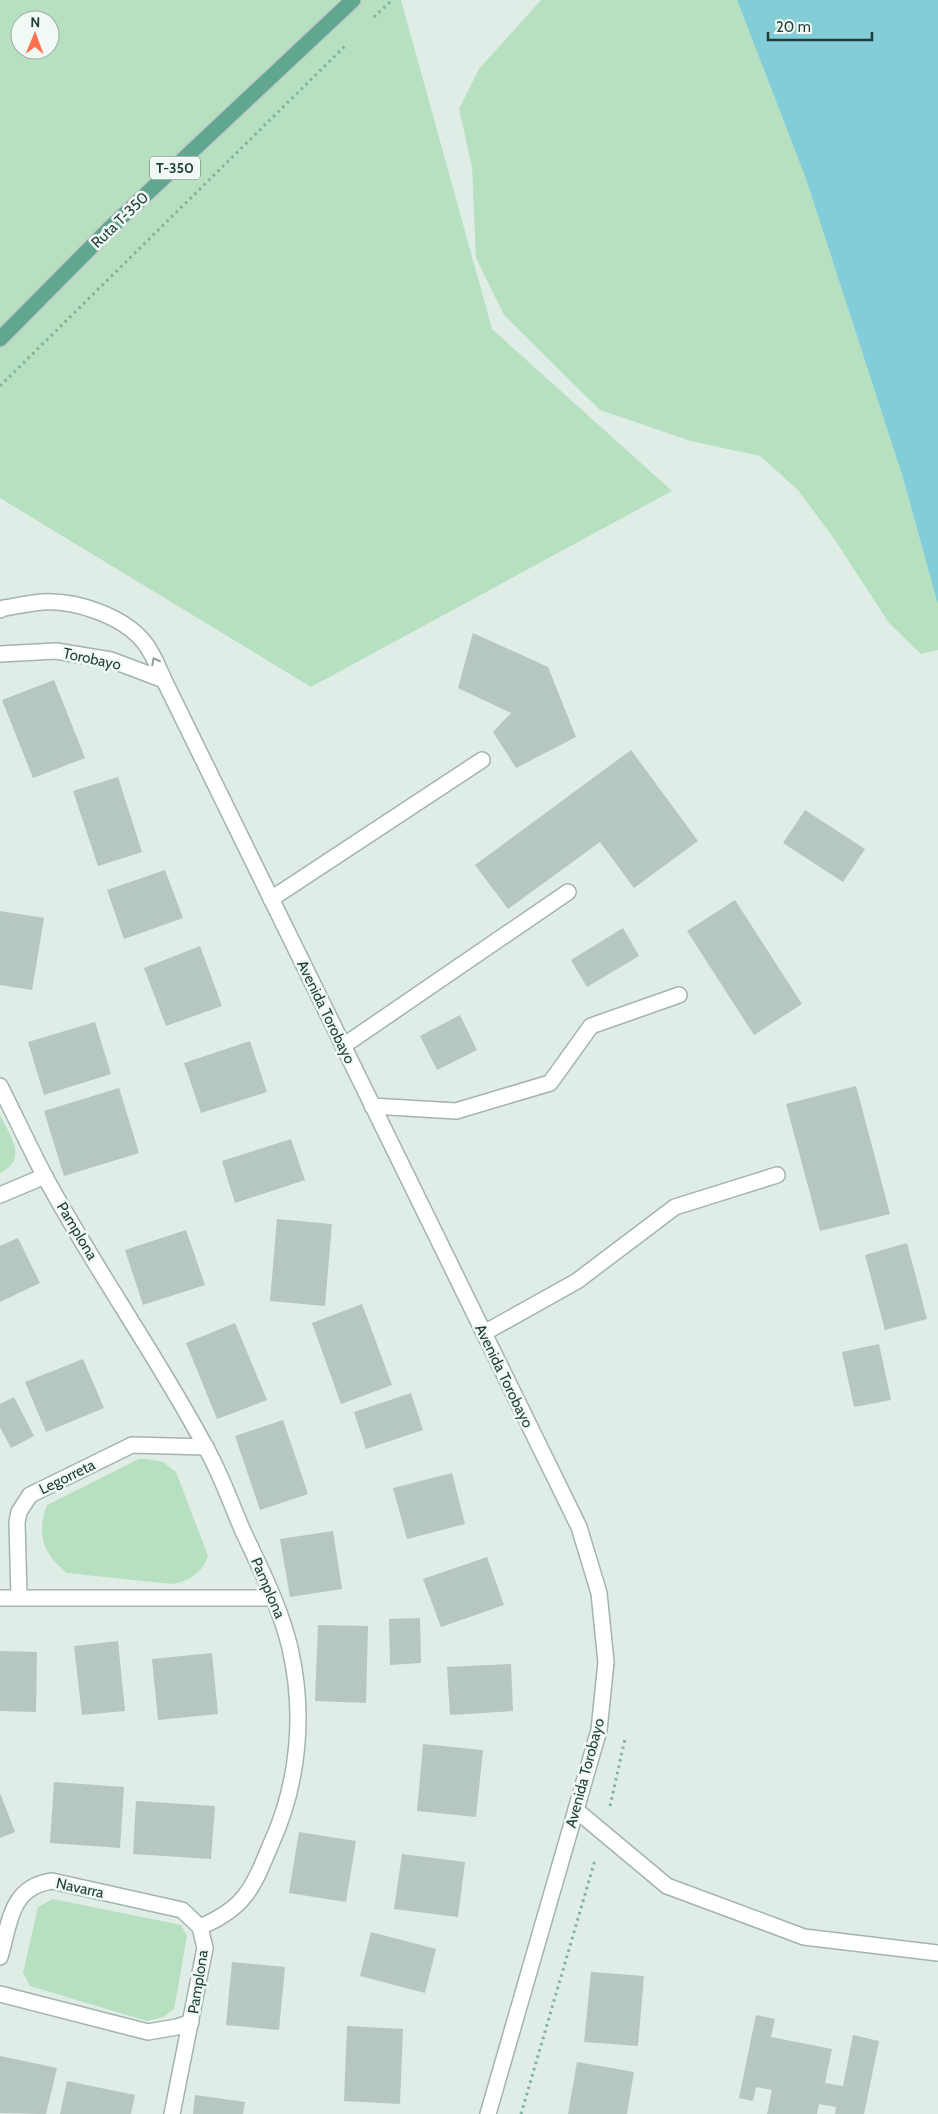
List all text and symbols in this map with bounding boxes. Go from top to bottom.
north arrow [10,10,60,60]
scale bar [768,10,872,42]
text: N [30,13,40,31]
text: 20 m [776,18,811,36]
road number: T-350 [150,156,200,180]
street label: Ruta T-350 [88,188,152,252]
street label: Torobayo [61,644,123,674]
one-way arrow [151,657,161,666]
street label: Avenida Torobayo [293,957,359,1067]
street label: Pamplona [53,1199,102,1264]
street label: Avenida Torobayo [471,1321,537,1431]
street label: Legorreta [36,1455,99,1498]
street label: Pamplona [247,1555,289,1622]
street label: Avenida Torobayo [562,1716,608,1830]
street label: Navarra [54,1874,106,1902]
street label: Pamplona [184,1948,212,2015]

